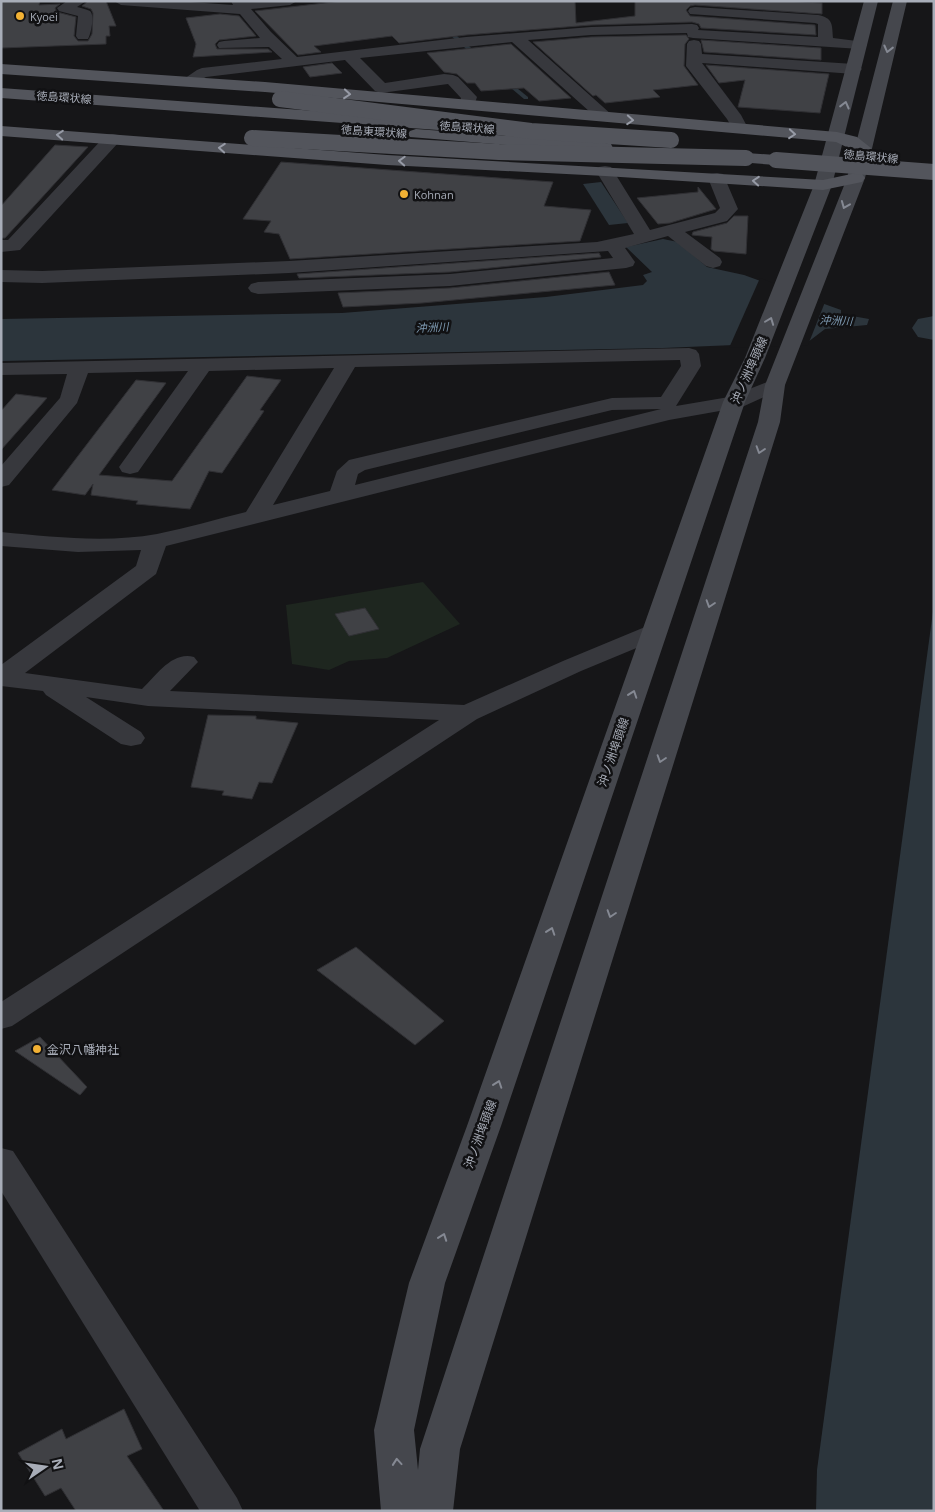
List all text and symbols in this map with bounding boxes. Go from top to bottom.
place label: Kyoei [30,9,58,24]
marker: Kyoei [14,10,26,22]
one-way arrow [883,44,894,53]
street label: 徳島環状線 [36,88,92,106]
one-way arrow [343,88,351,99]
one-way arrow [839,100,850,109]
one-way arrow [627,114,635,125]
street label: 徳島環状線 [439,118,495,136]
street label: 徳島東環状線 [341,121,407,141]
one-way arrow [789,128,797,139]
one-way arrow [56,130,64,141]
one-way arrow [218,143,226,154]
street label: 徳島環状線 [843,146,899,166]
one-way arrow [397,156,405,167]
one-way arrow [752,175,760,186]
place label: Kohnan [414,187,454,202]
marker: Kohnan [398,188,410,200]
one-way arrow [841,200,852,209]
water label: 沖洲川 [819,312,854,328]
one-way arrow [764,317,774,326]
water label: 沖洲川 [415,319,450,335]
street label: 沖ノ洲埠頭線 [727,334,771,406]
one-way arrow [756,445,766,453]
one-way arrow [706,600,716,608]
one-way arrow [627,691,637,699]
street label: 沖ノ洲埠頭線 [593,715,633,789]
one-way arrow [657,755,667,763]
one-way arrow [607,909,617,918]
one-way arrow [545,927,555,935]
place label: 金沢八幡神社 [47,1041,119,1058]
marker: 金沢八幡神社 [31,1043,43,1055]
one-way arrow [492,1080,502,1089]
street label: 沖ノ洲埠頭線 [460,1097,500,1171]
one-way arrow [437,1233,447,1242]
north arrow [20,1442,70,1492]
text: N [48,1456,69,1472]
one-way arrow [392,1458,403,1466]

